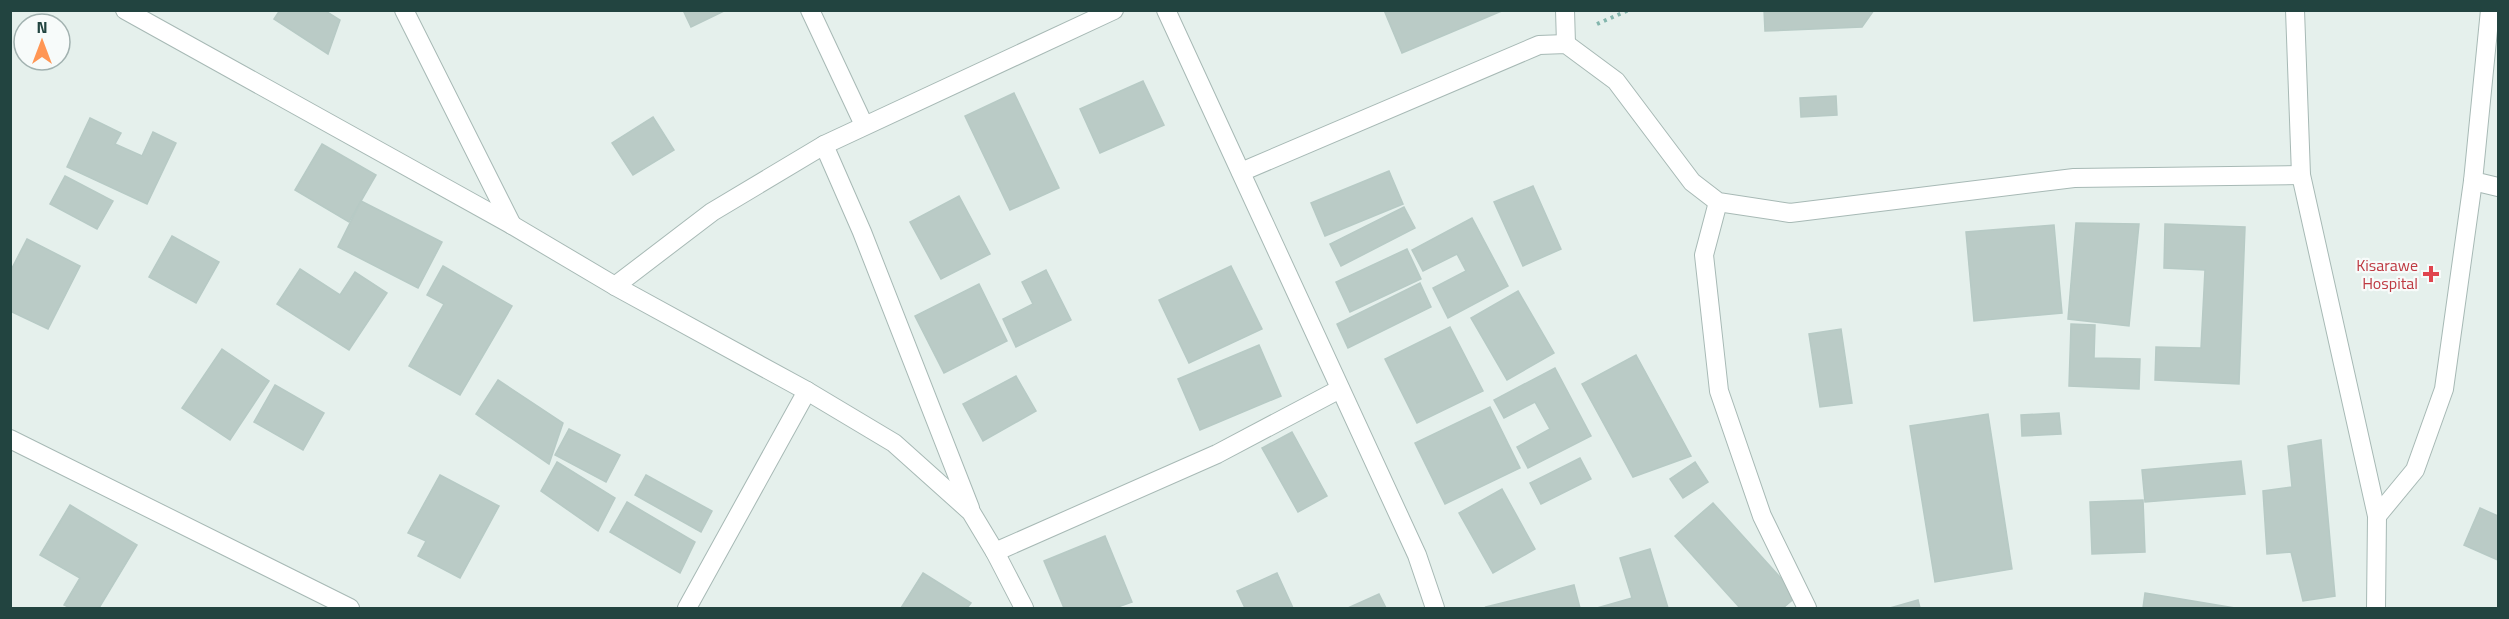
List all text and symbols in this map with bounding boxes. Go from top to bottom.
north arrow [12,12,72,72]
text: N [36,15,48,39]
place label: Kisarawe Hospital [2356,253,2418,295]
marker: Kisarawe Hospital [2422,265,2440,283]

